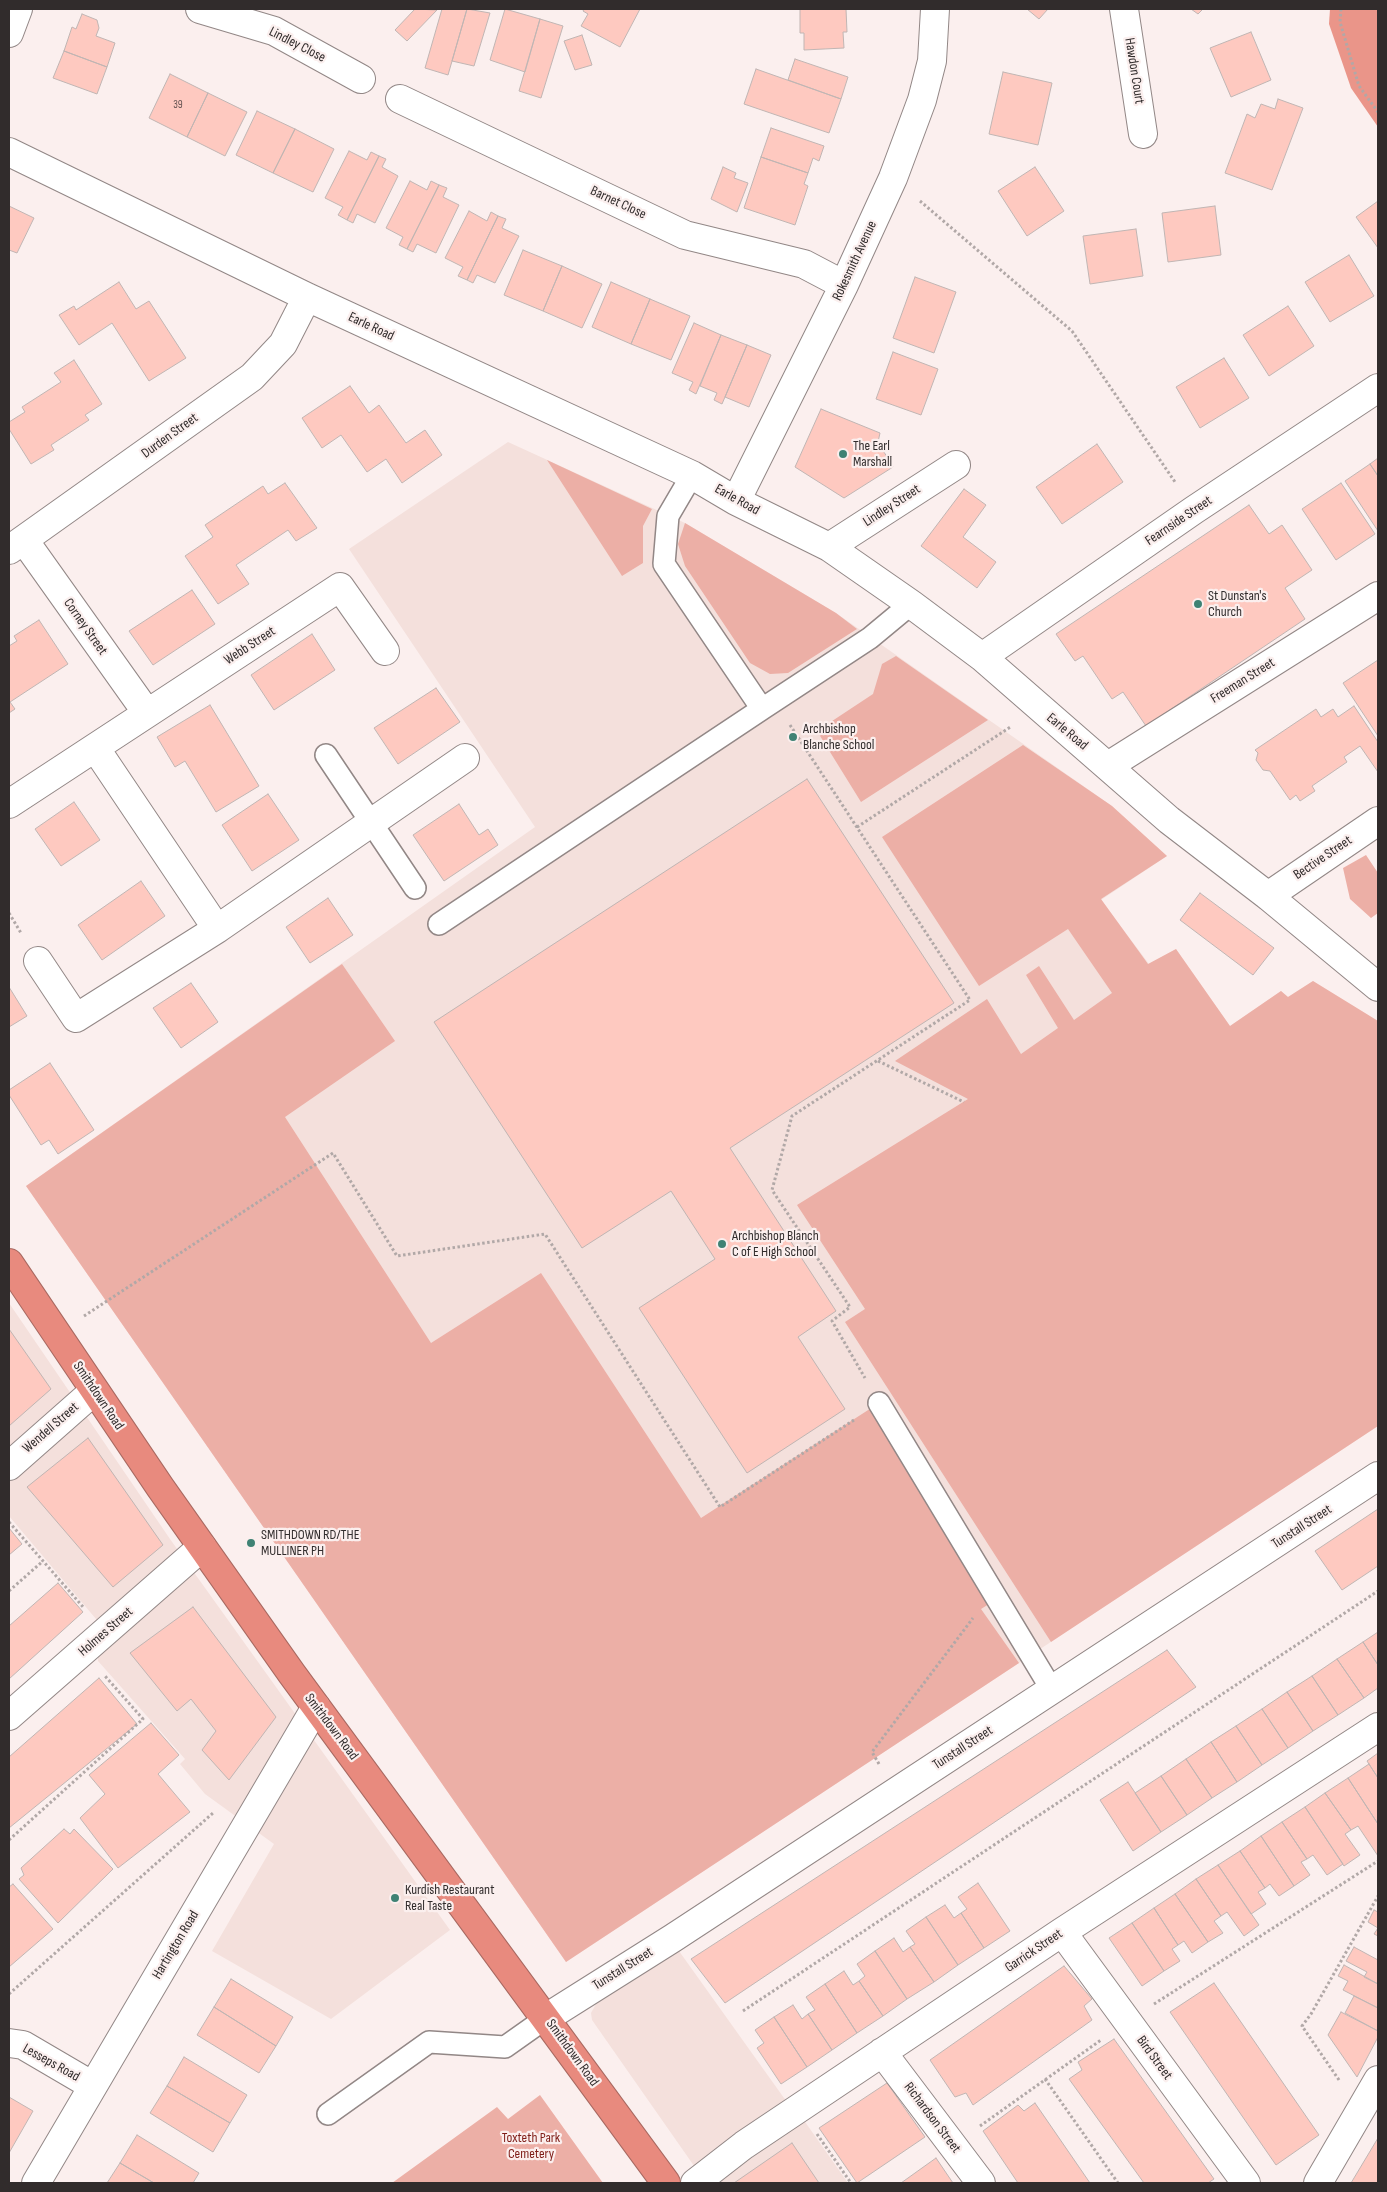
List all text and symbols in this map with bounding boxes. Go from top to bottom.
street label: Lindley Close [266,24,328,66]
street label: Hawdon Court [1120,37,1148,105]
house number: 39 [173,98,183,112]
street label: Barnet Close [587,183,649,223]
street label: Rokesmith Avenue [829,218,881,304]
street label: Earle Road [345,309,397,345]
street label: Durden Street [138,410,202,462]
place label: The Earl Marshall [853,438,892,471]
marker: The Earl Marshall [837,448,849,460]
street label: Earle Road [712,481,762,519]
street label: Lindley Street [860,481,924,531]
street label: Fearnside Street [1142,493,1216,549]
place label: St Dunstan's Church [1208,588,1267,620]
street label: Corney Street [59,595,111,659]
marker: St Dunstan's Church [1192,598,1204,610]
street label: Webb Street [221,623,279,669]
street label: Freeman Street [1208,655,1278,707]
street label: Earle Road [1043,710,1091,754]
place label: Archbishop Blanche School [803,721,874,754]
marker: Archbishop Blanche School [787,731,799,743]
street label: Bective Street [1291,832,1355,884]
place label: Archbishop Blanch C of E High School [732,1228,819,1260]
marker: Archbishop Blanch C of E High School [716,1238,728,1250]
street label: Smithdown Road [69,1359,127,1433]
street label: Wendell Street [19,1399,83,1457]
street label: Tunstall Street [1269,1501,1335,1553]
place label: SMITHDOWN RD/THE MULLINER PH [261,1527,359,1560]
marker: SMITHDOWN RD/THE MULLINER PH [245,1537,257,1549]
street label: Holmes Street [75,1604,137,1660]
street label: Smithdown Road [301,1690,361,1764]
street label: Tunstall Street [930,1722,996,1774]
place label: Kurdish Restaurant Real Taste [405,1882,494,1914]
marker: Kurdish Restaurant Real Taste [389,1892,401,1904]
street label: Hartington Road [149,1908,203,1982]
street label: Garrick Street [1002,1926,1066,1976]
street label: Tunstall Street [590,1944,656,1994]
street label: Smithdown Road [542,2016,602,2090]
street label: Bird Street [1132,2033,1176,2083]
street label: Lesseps Road [20,2040,82,2086]
street label: Richardson Street [900,2079,964,2157]
park label: Toxteth Park Cemetery [502,2130,560,2162]

